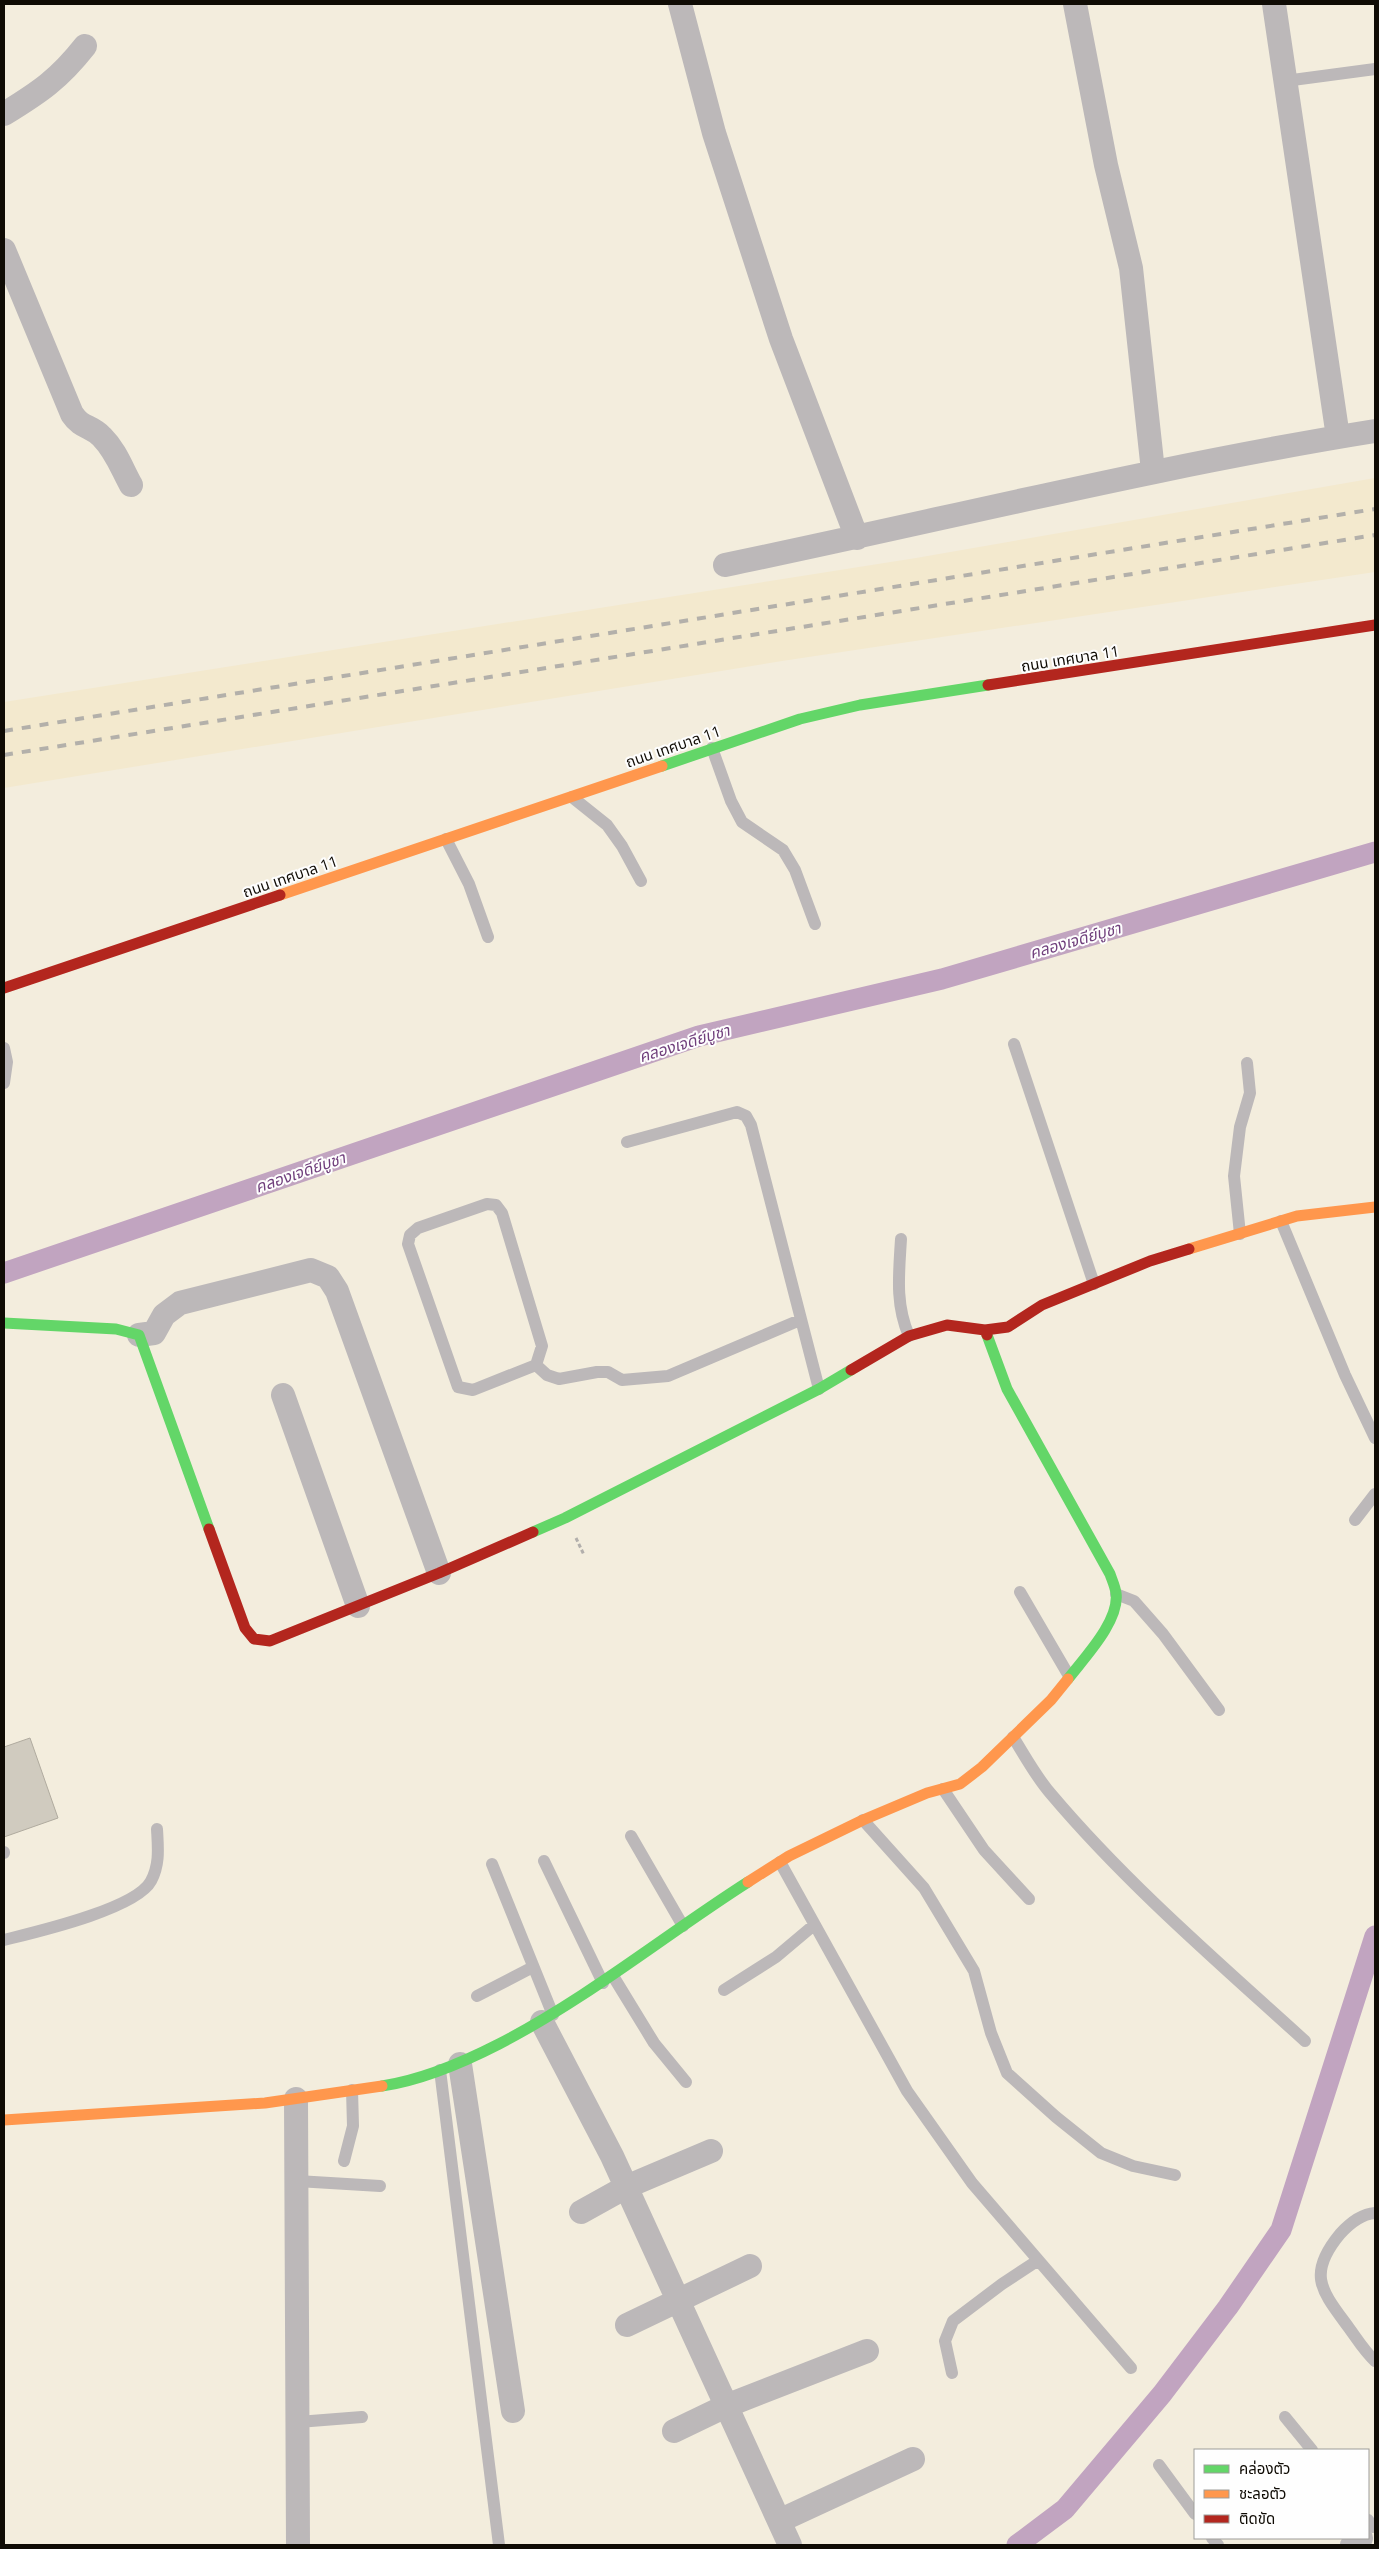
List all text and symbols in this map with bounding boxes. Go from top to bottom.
street label: ถนน เทศบาล 11 [1020,640,1120,676]
street label: ถนน เทศบาล 11 [623,720,723,772]
street label: ถนน เทศบาล 11 [240,850,340,902]
water label: คลองเจดีย์บูชา [1027,916,1125,964]
water label: คลองเจดีย์บูชา [636,1018,734,1067]
water label: คลองเจดีย์บูชา [252,1146,349,1198]
legend [1194,2449,1369,2539]
text: คล่องตัว [1239,2458,1290,2478]
text: ชะลอตัว [1239,2483,1286,2503]
text: ติดขัด [1239,2508,1275,2528]

